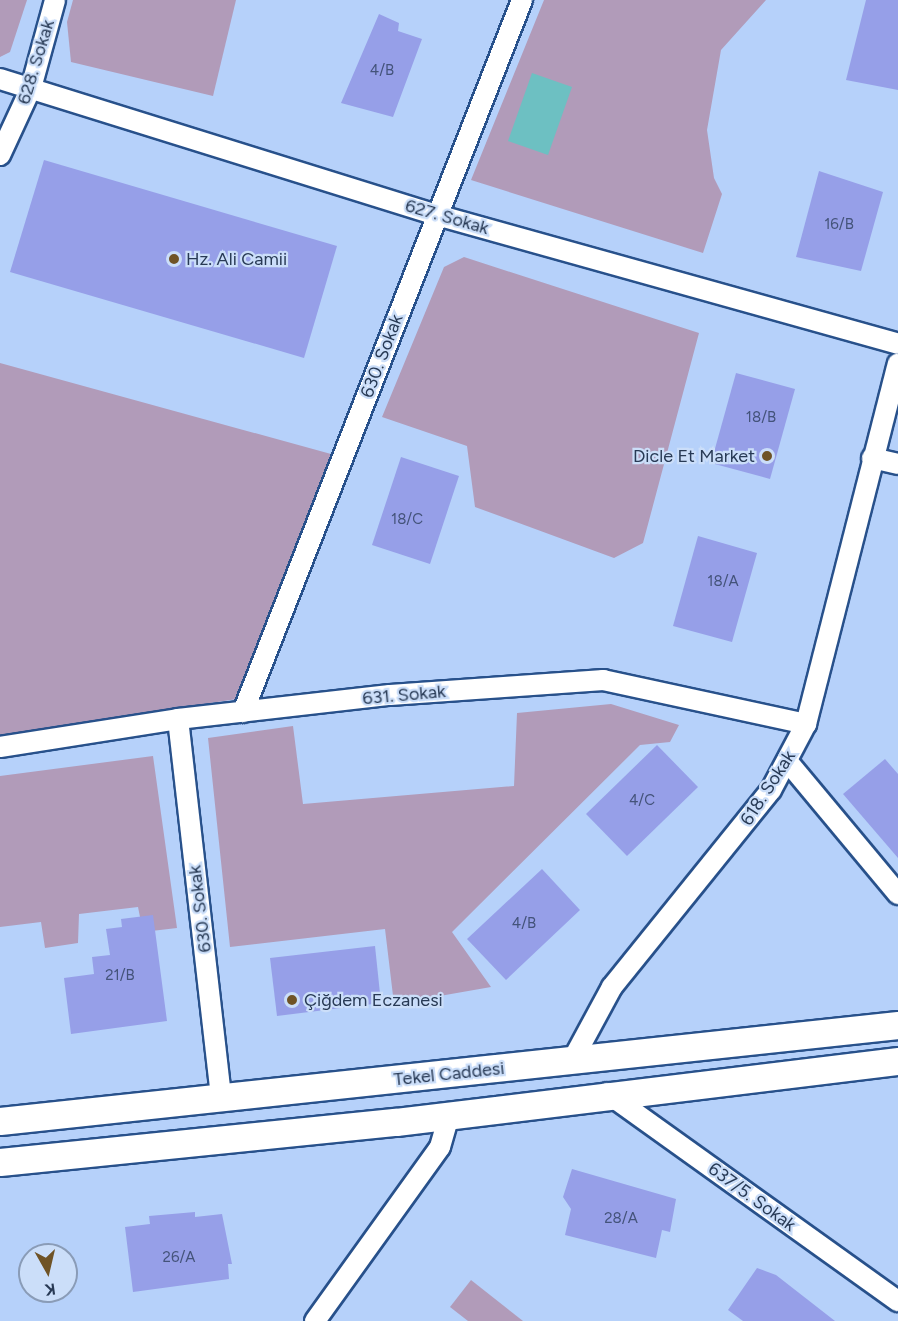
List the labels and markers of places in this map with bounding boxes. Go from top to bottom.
place label: Hz. Ali Camii [186,248,287,270]
marker: Hz. Ali Camii [167,252,181,266]
place label: Dicle Et Market [633,445,755,467]
marker: Dicle Et Market [760,449,774,463]
place label: Çiğdem Eczanesi [304,989,443,1011]
marker: Çiğdem Eczanesi [285,993,299,1007]

